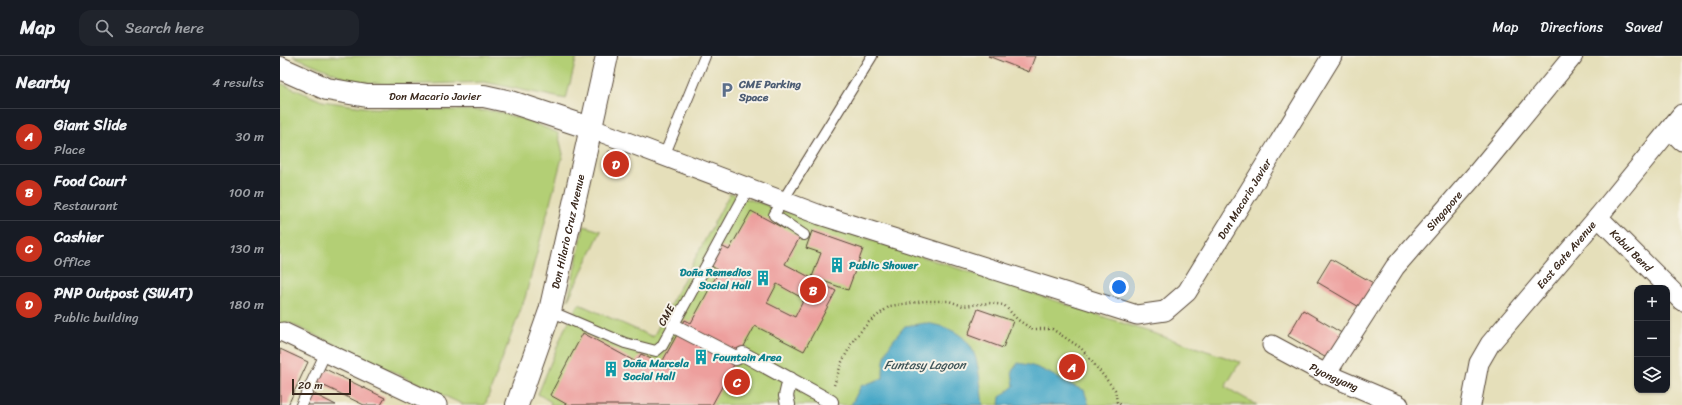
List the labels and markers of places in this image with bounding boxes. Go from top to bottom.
place label: CME Parking Space [738,75,801,107]
parking icon: CME Parking Space [718,81,736,99]
pin: D [603,149,629,179]
building icon: Public Shower [828,256,846,274]
place label: Public Shower [849,256,920,275]
place label: Doña Remedios Social Hall [680,263,752,295]
building icon: Doña Remedios Social Hall [754,269,772,287]
pin: B [800,275,826,305]
building icon: Fountain Area [692,348,710,366]
place label: Fountain Area [712,348,782,367]
pin: A [1059,352,1085,382]
place label: Doña Marcela Social Hall [622,354,689,386]
building icon: Doña Marcela Social Hall [602,360,620,378]
pin: C [724,367,750,397]

